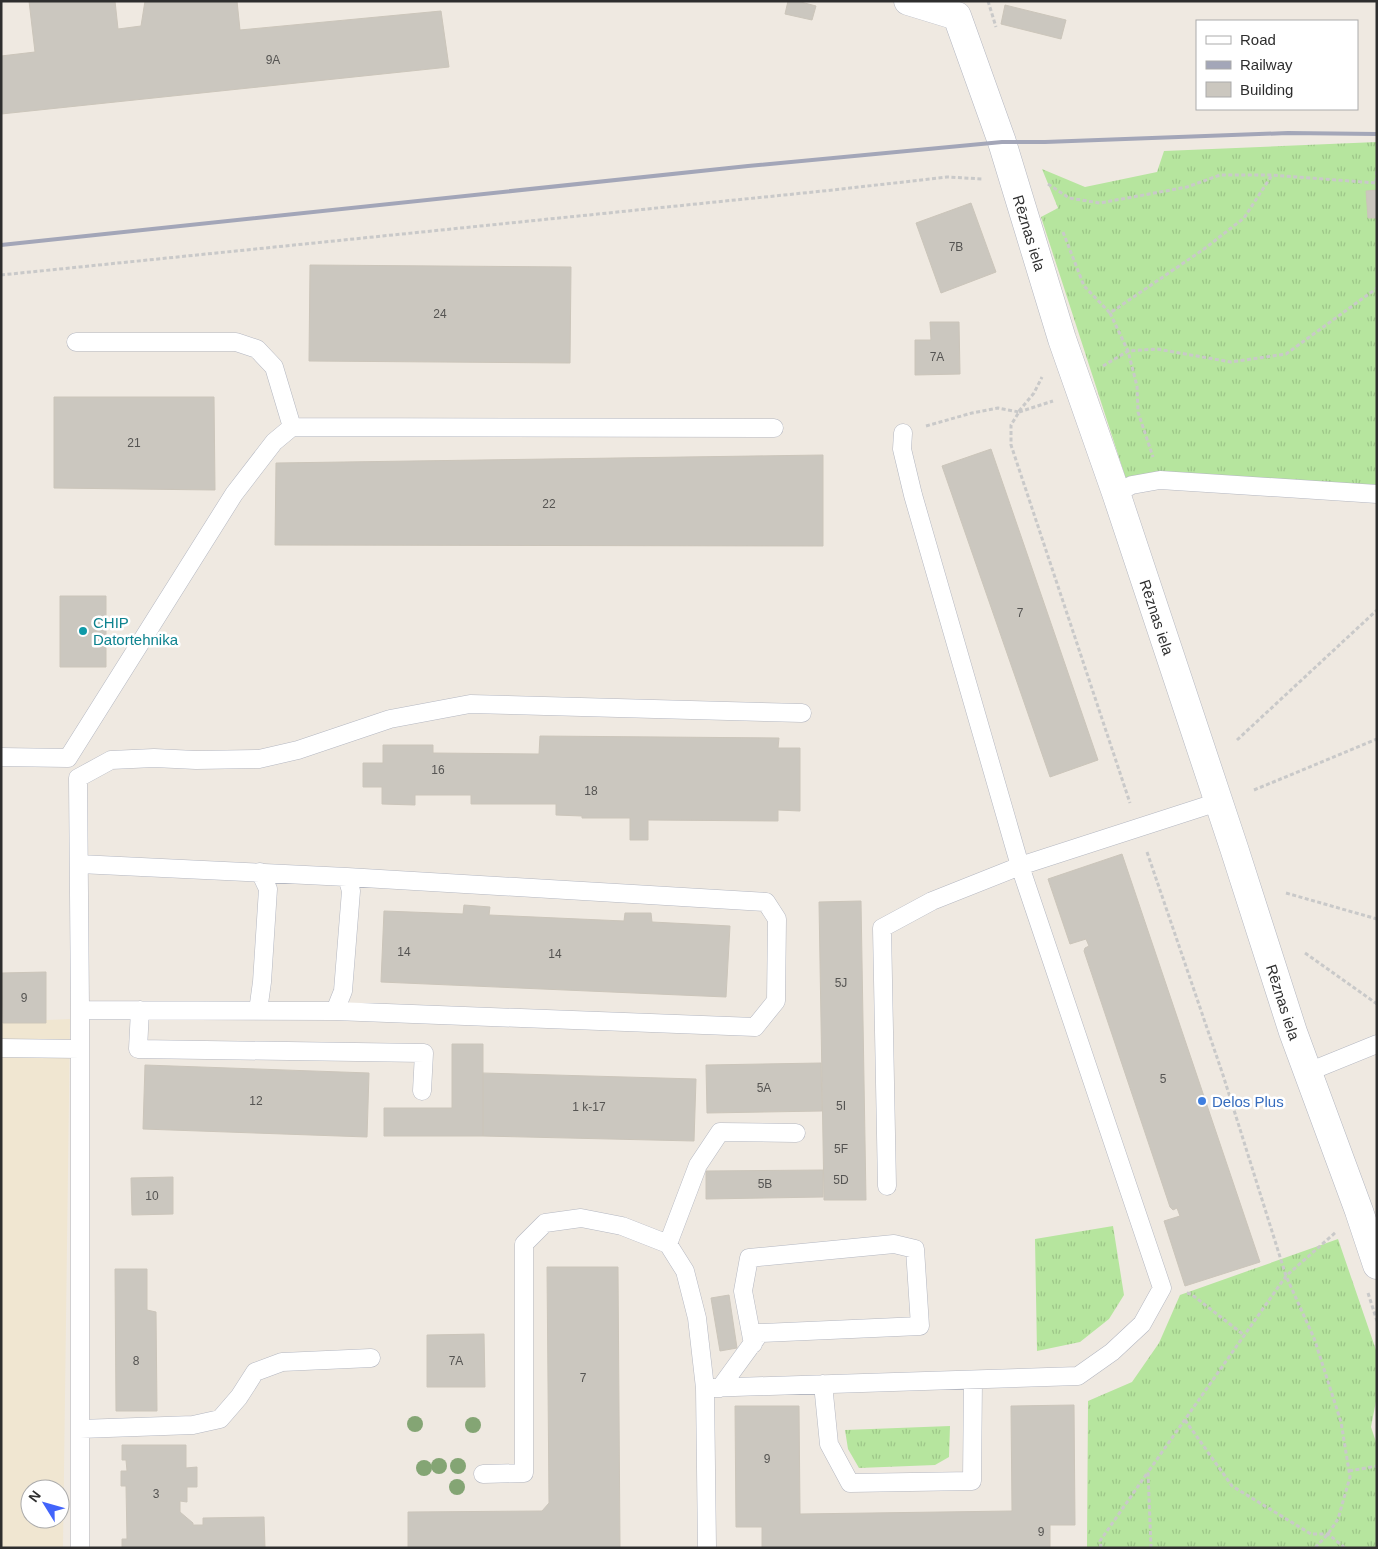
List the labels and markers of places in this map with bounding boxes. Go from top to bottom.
place label: CHIP Datortehnika [93,614,179,648]
marker: CHIP Datortehnika [77,625,89,637]
place label: Delos Plus [1212,1093,1284,1110]
marker: Delos Plus [1196,1095,1208,1107]

